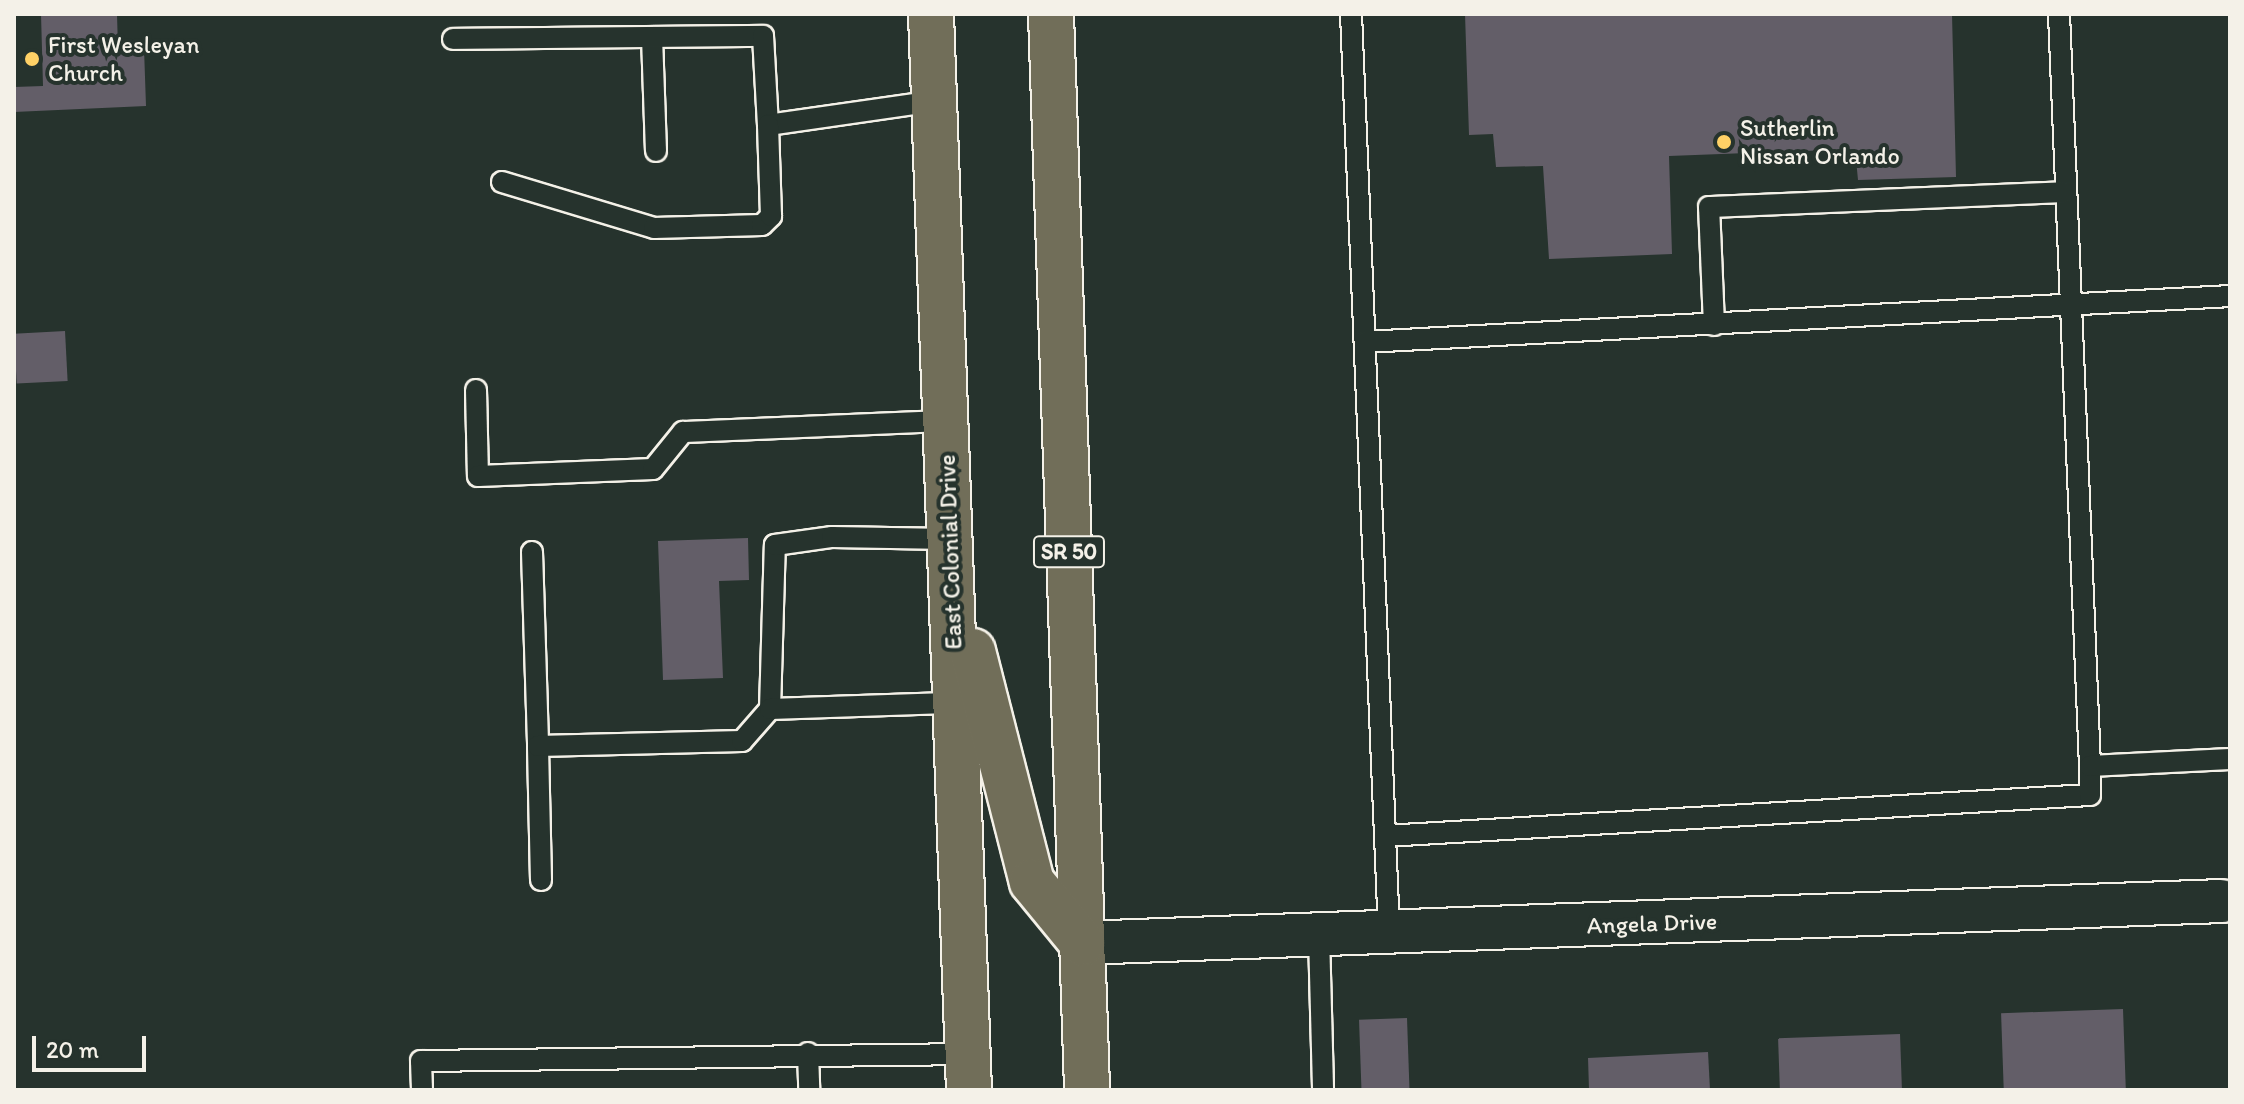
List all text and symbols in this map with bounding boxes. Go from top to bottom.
place label: First Wesleyan Church [48,31,198,87]
marker: First Wesleyan Church [23,50,41,68]
place label: Sutherlin Nissan Orlando [1740,114,1900,170]
marker: Sutherlin Nissan Orlando [1715,133,1733,151]
street label: East Colonial Drive [932,454,968,650]
road number: SR 50 [1031,534,1107,570]
street label: Angela Drive [1586,906,1718,940]
scale bar [36,1020,150,1070]
text: 20 m [46,1035,99,1064]

